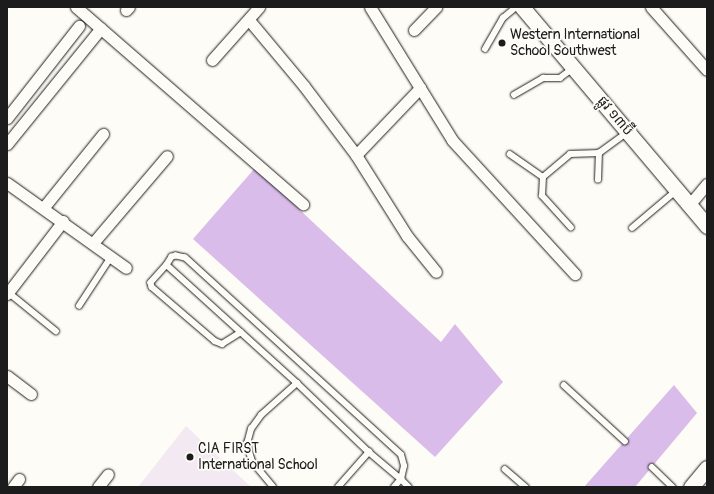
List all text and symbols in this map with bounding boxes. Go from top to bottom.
place label: Western International School Southwest [510,27,640,60]
marker: Western International School Southwest [497,38,507,48]
street label: ផ្លូវ ១៣ប៊ី [594,93,636,139]
place label: CIA FIRST International School [198,441,318,474]
marker: CIA FIRST International School [185,452,195,462]

